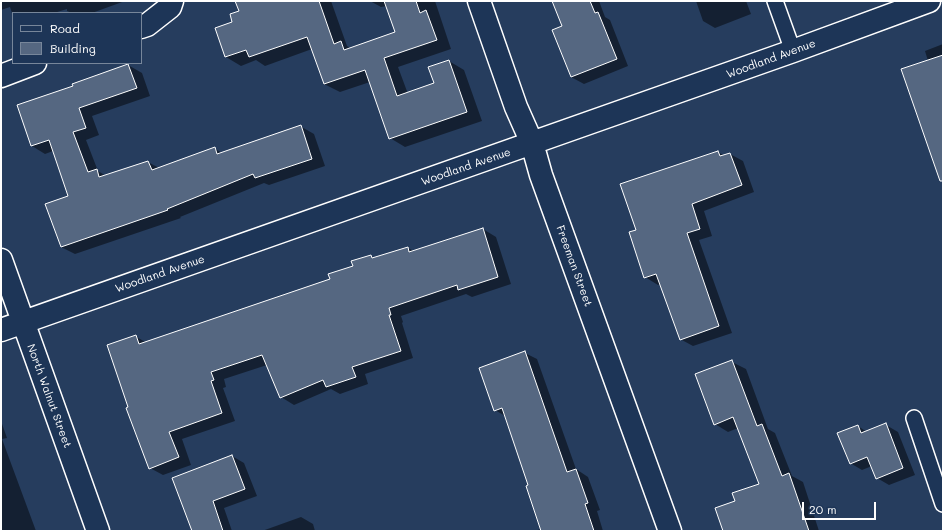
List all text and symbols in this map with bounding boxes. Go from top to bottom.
legend [12,12,142,64]
text: Road [50,20,80,36]
street label: Woodland Avenue [725,37,817,81]
text: Building [50,40,96,56]
street label: Woodland Avenue [419,145,513,189]
street label: Freeman Street [553,224,595,308]
street label: Woodland Avenue [113,252,207,296]
street label: North Walnut Street [24,342,74,450]
scale bar [804,494,878,520]
text: 20 m [809,501,837,517]

